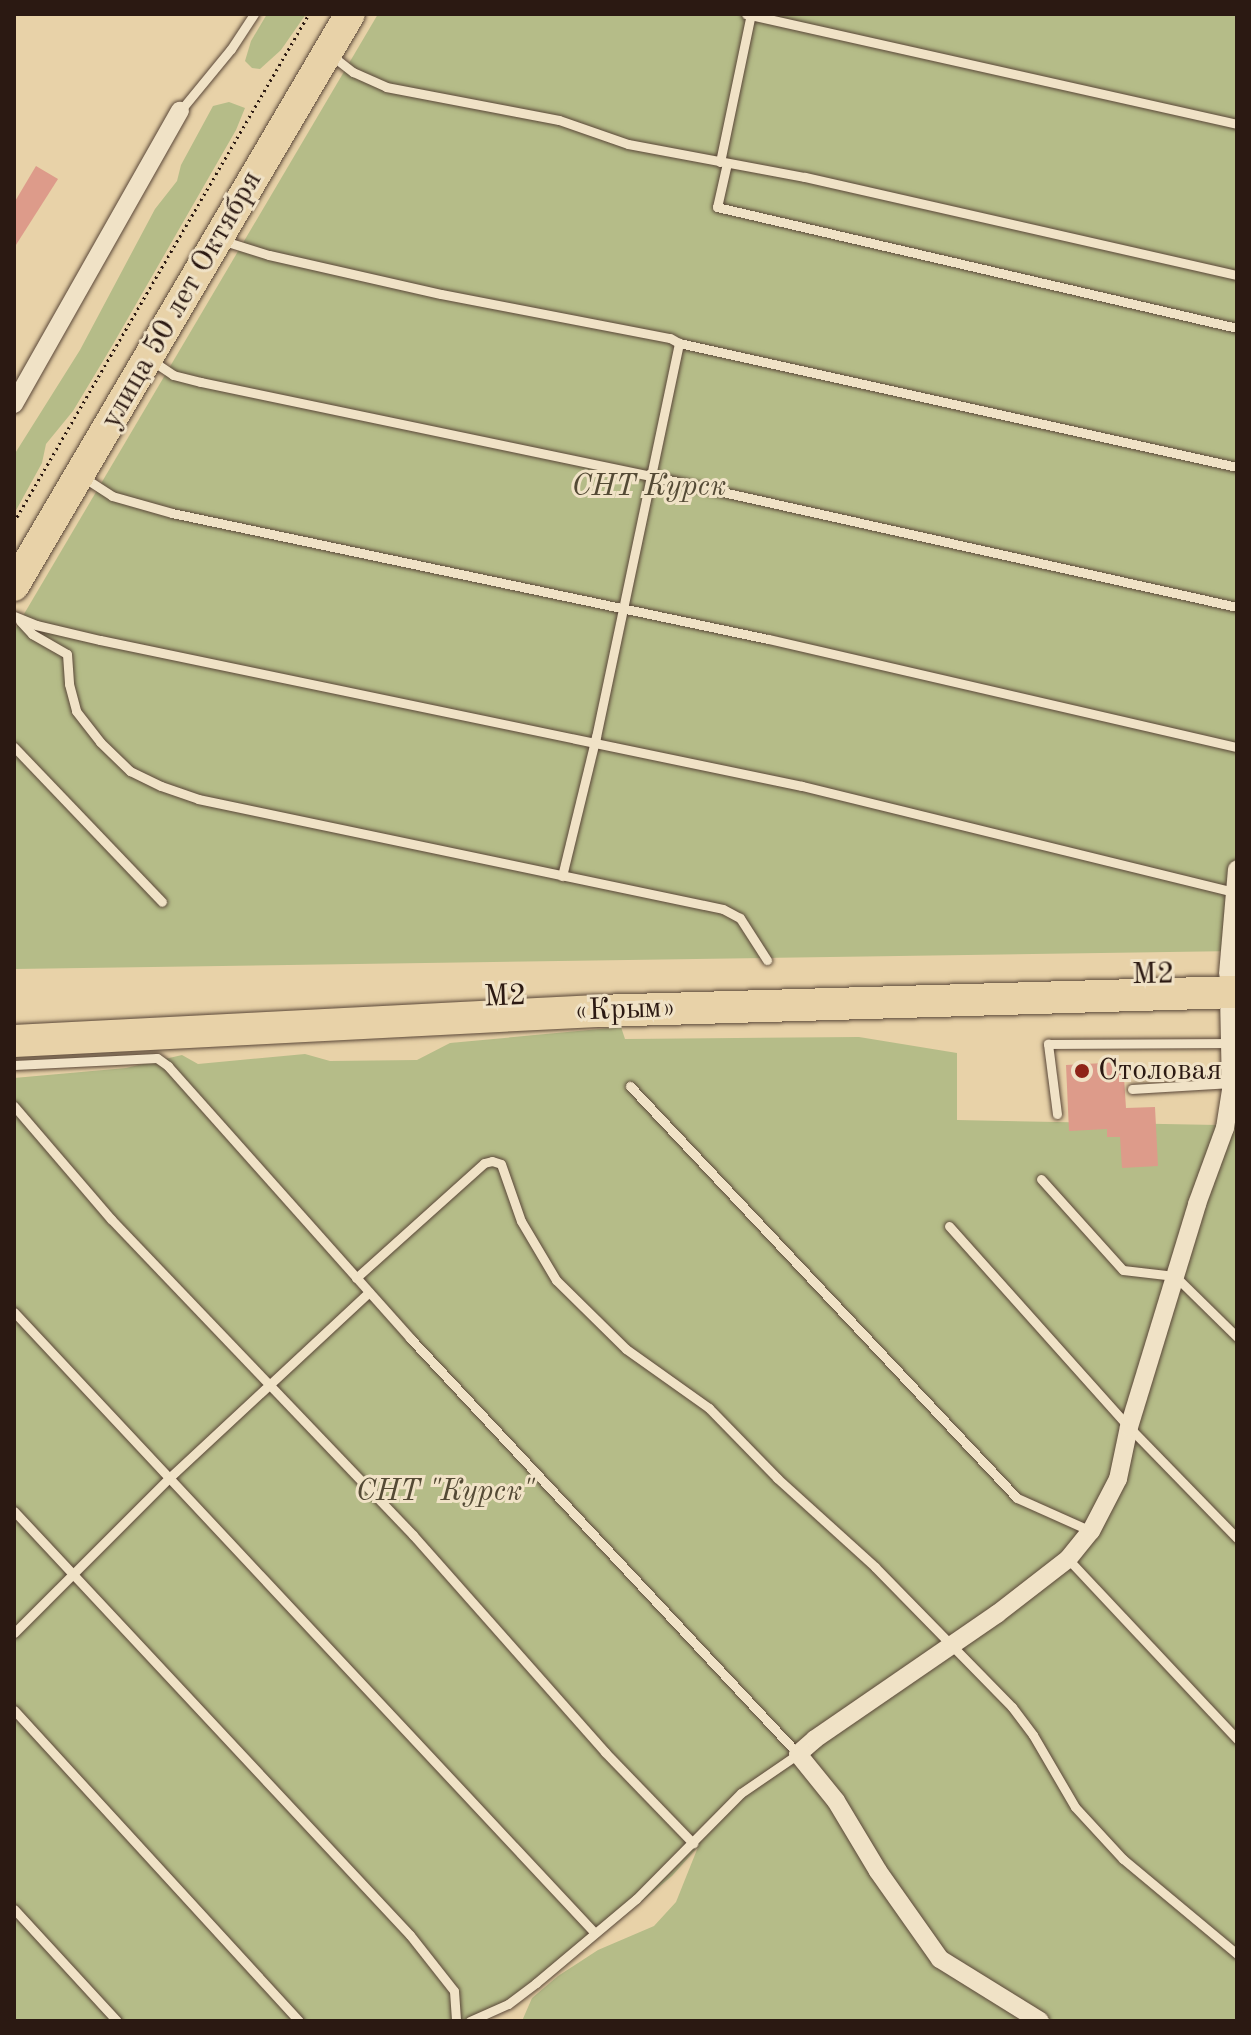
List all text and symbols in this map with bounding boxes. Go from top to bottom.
street label: улица 50 лет Октября [93,165,271,435]
park label: СНТ Курск [571,469,727,505]
street label: М2 [1131,957,1175,993]
street label: М2 [483,978,527,1016]
street label: «Крым» [574,990,676,1030]
place label: Столовая [1098,1053,1222,1089]
marker: Столовая [1073,1062,1091,1080]
park label: СНТ "Курск" [356,1474,534,1510]

